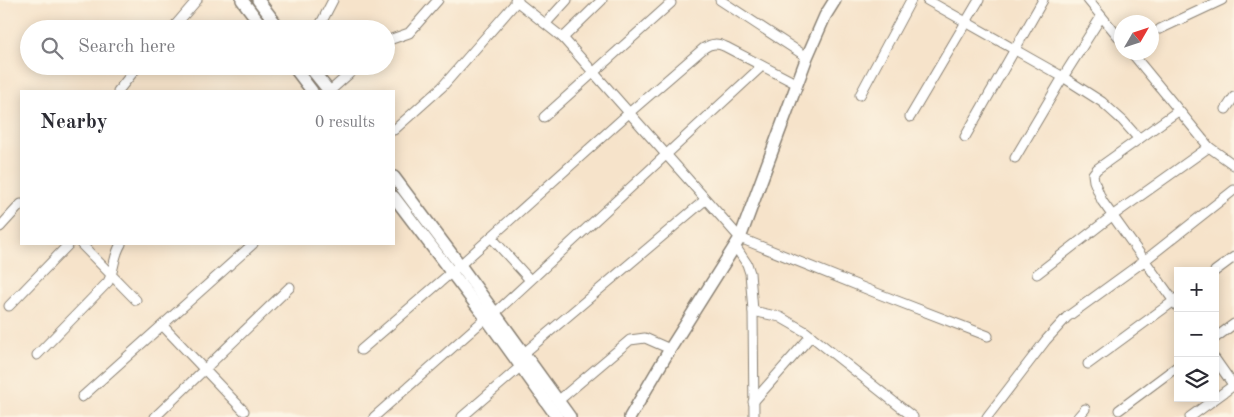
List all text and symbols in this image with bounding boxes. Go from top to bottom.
north arrow [1114,15,1159,60]
search box [20,20,395,75]
icon: search [38,34,66,62]
text: Search here [78,38,175,57]
text: Nearby [40,112,108,133]
text: 0 results [315,115,375,131]
map controls [1174,267,1219,402]
button: + [1174,267,1219,312]
button: − [1174,312,1219,357]
button: layers [1174,357,1219,402]

